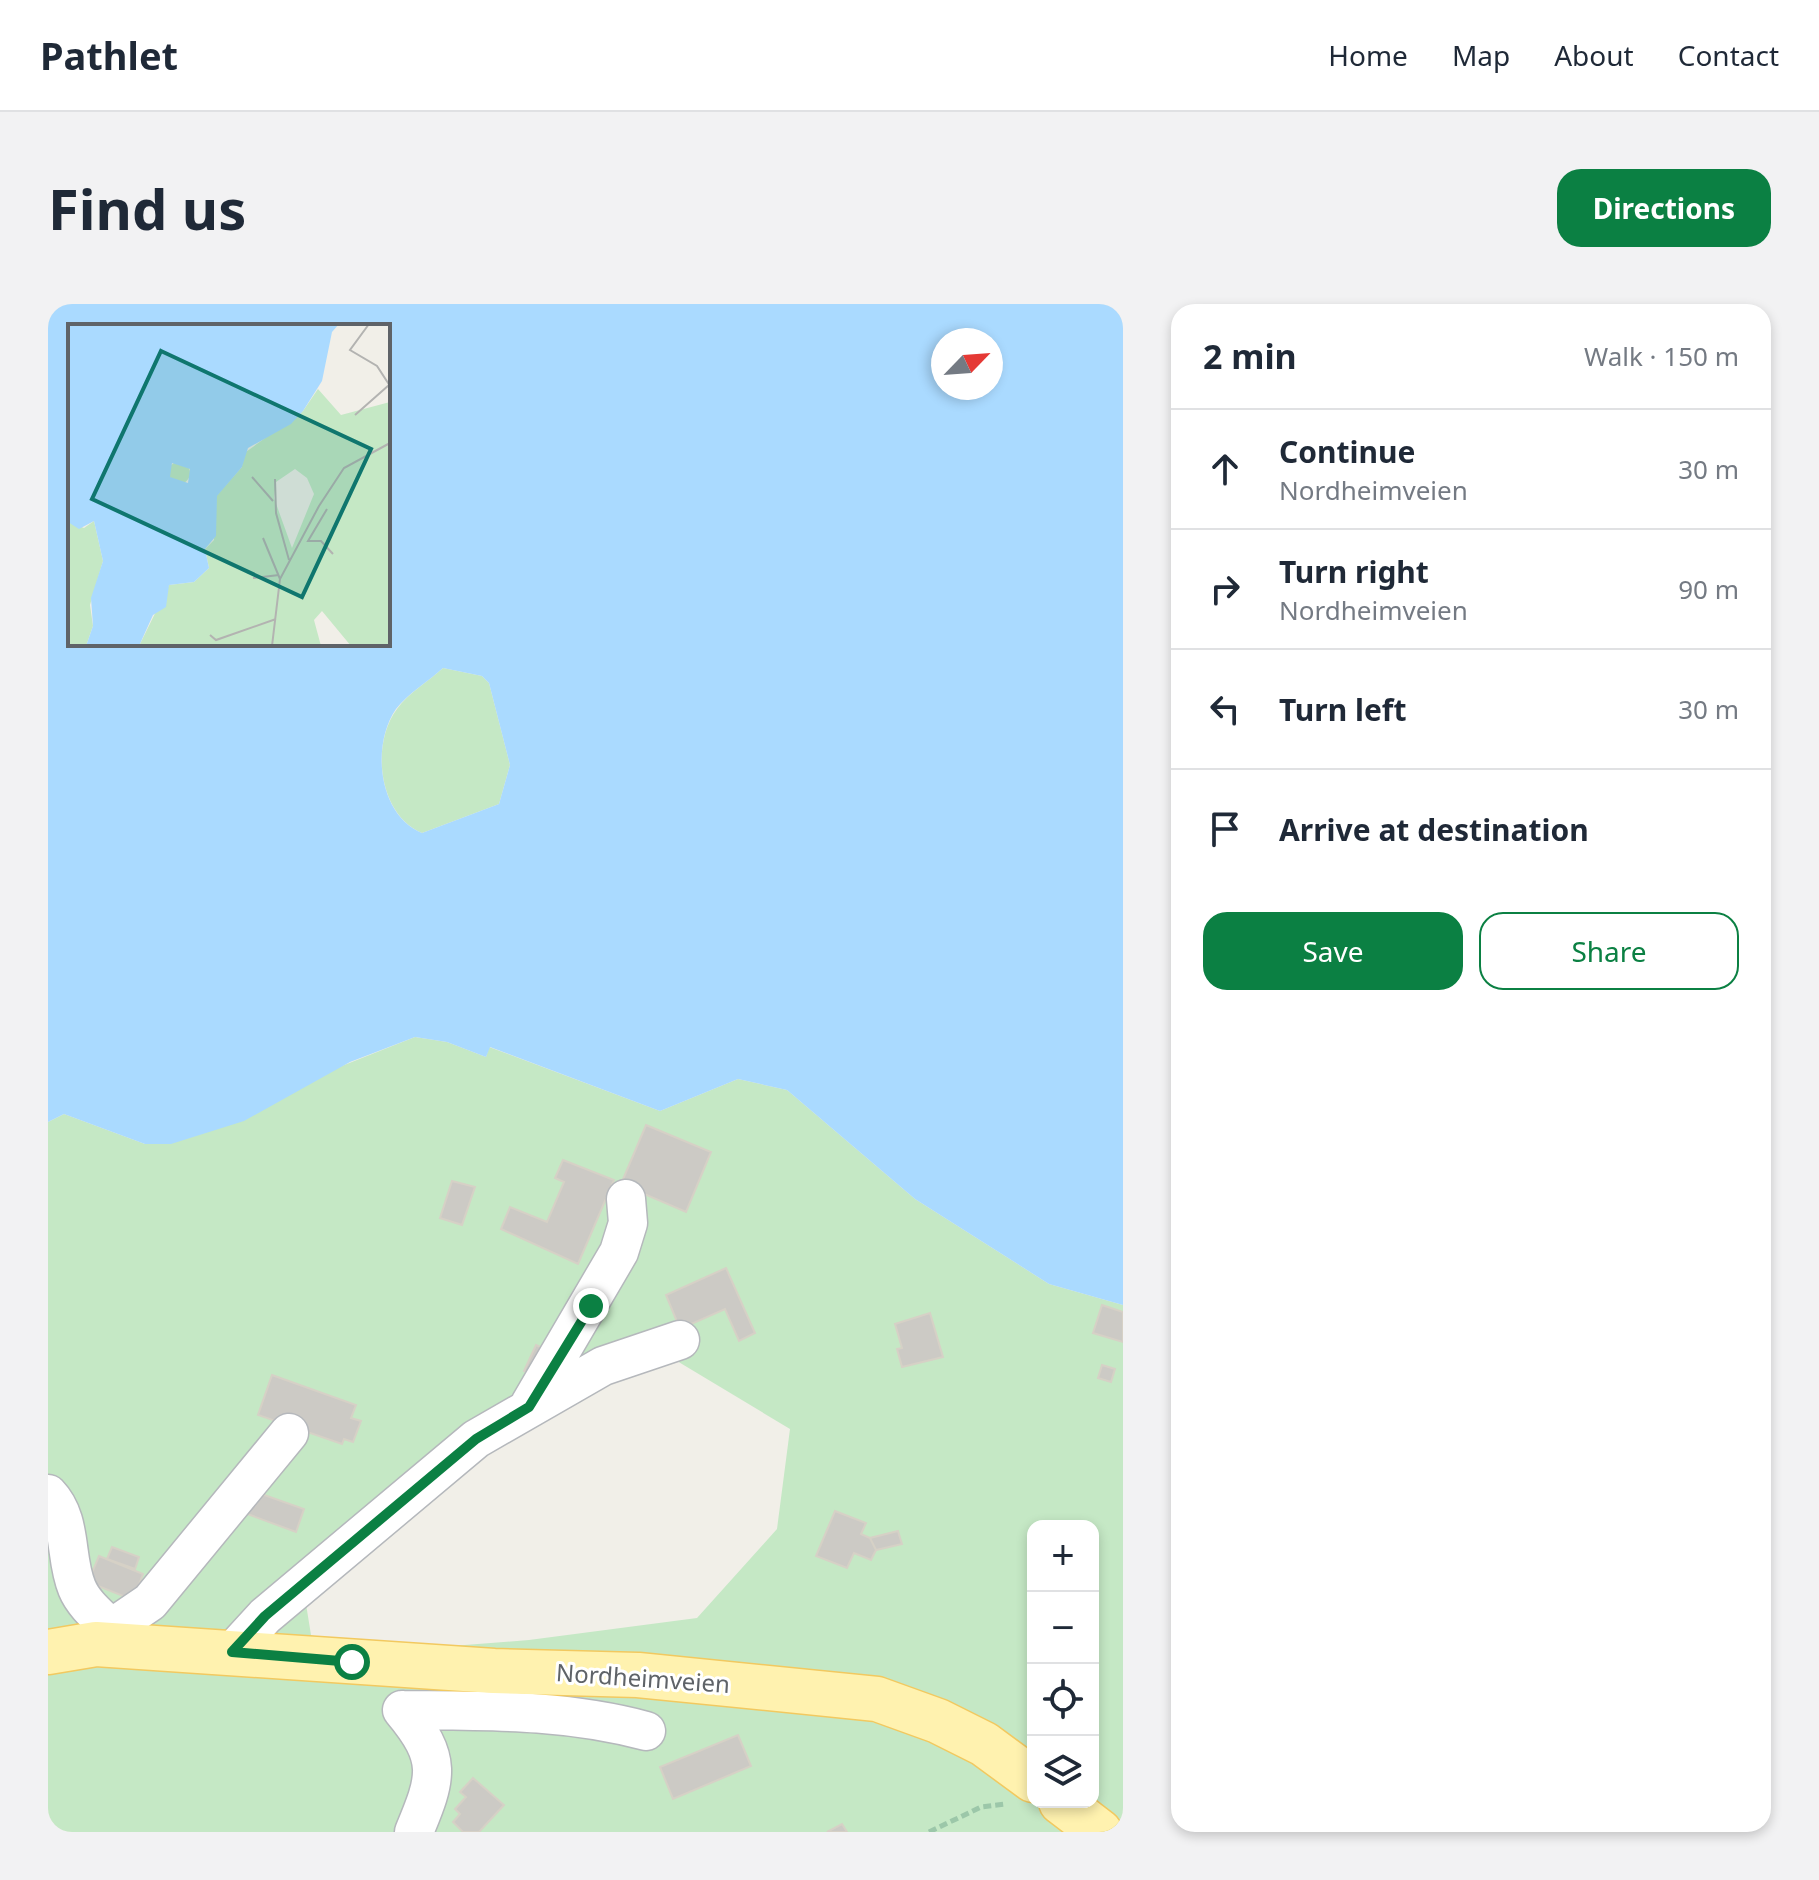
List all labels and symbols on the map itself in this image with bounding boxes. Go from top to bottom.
inset map [68,324,390,646]
north arrow [931,328,1003,400]
route end [573,1288,609,1324]
route start [334,1644,370,1680]
street label: Nordheimveien [555,1655,731,1700]

